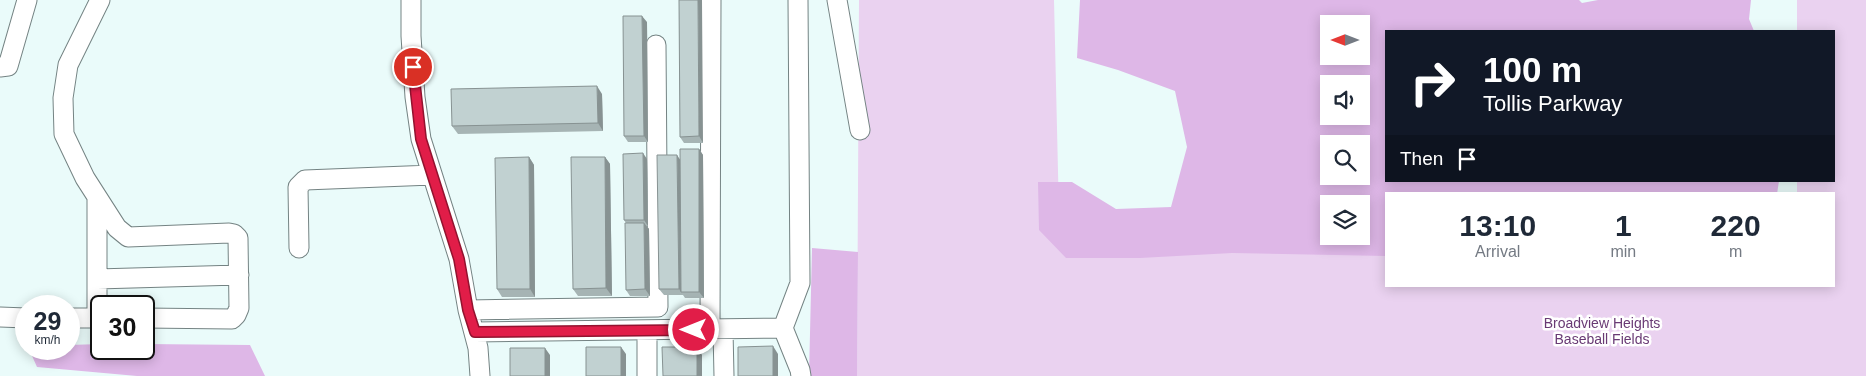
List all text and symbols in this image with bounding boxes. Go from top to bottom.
north arrow [1320,15,1370,65]
map controls [1320,15,1370,245]
pin [392,46,434,88]
icon: right [1400,50,1465,115]
text: 100 m [1483,50,1582,89]
icon: arrive [399,53,427,81]
button: sound [1320,75,1370,125]
text: Tollis Parkway [1483,91,1622,116]
button: search [1320,135,1370,185]
icon: arrive [1453,145,1481,173]
text: Then [1400,148,1443,169]
button: layers [1320,195,1370,245]
text: 13:10 [1459,209,1536,242]
text: 1 [1615,209,1632,242]
text: 220 [1711,209,1761,242]
text: Arrival [1475,243,1520,260]
text: min [1610,243,1636,260]
text: m [1729,243,1742,260]
speed limit sign: 30 [90,295,155,360]
position arrow [667,303,719,355]
text: 29 [34,307,61,335]
park label: Broadview Heights Baseball Fields [1544,315,1660,347]
text: km/h [34,333,61,347]

